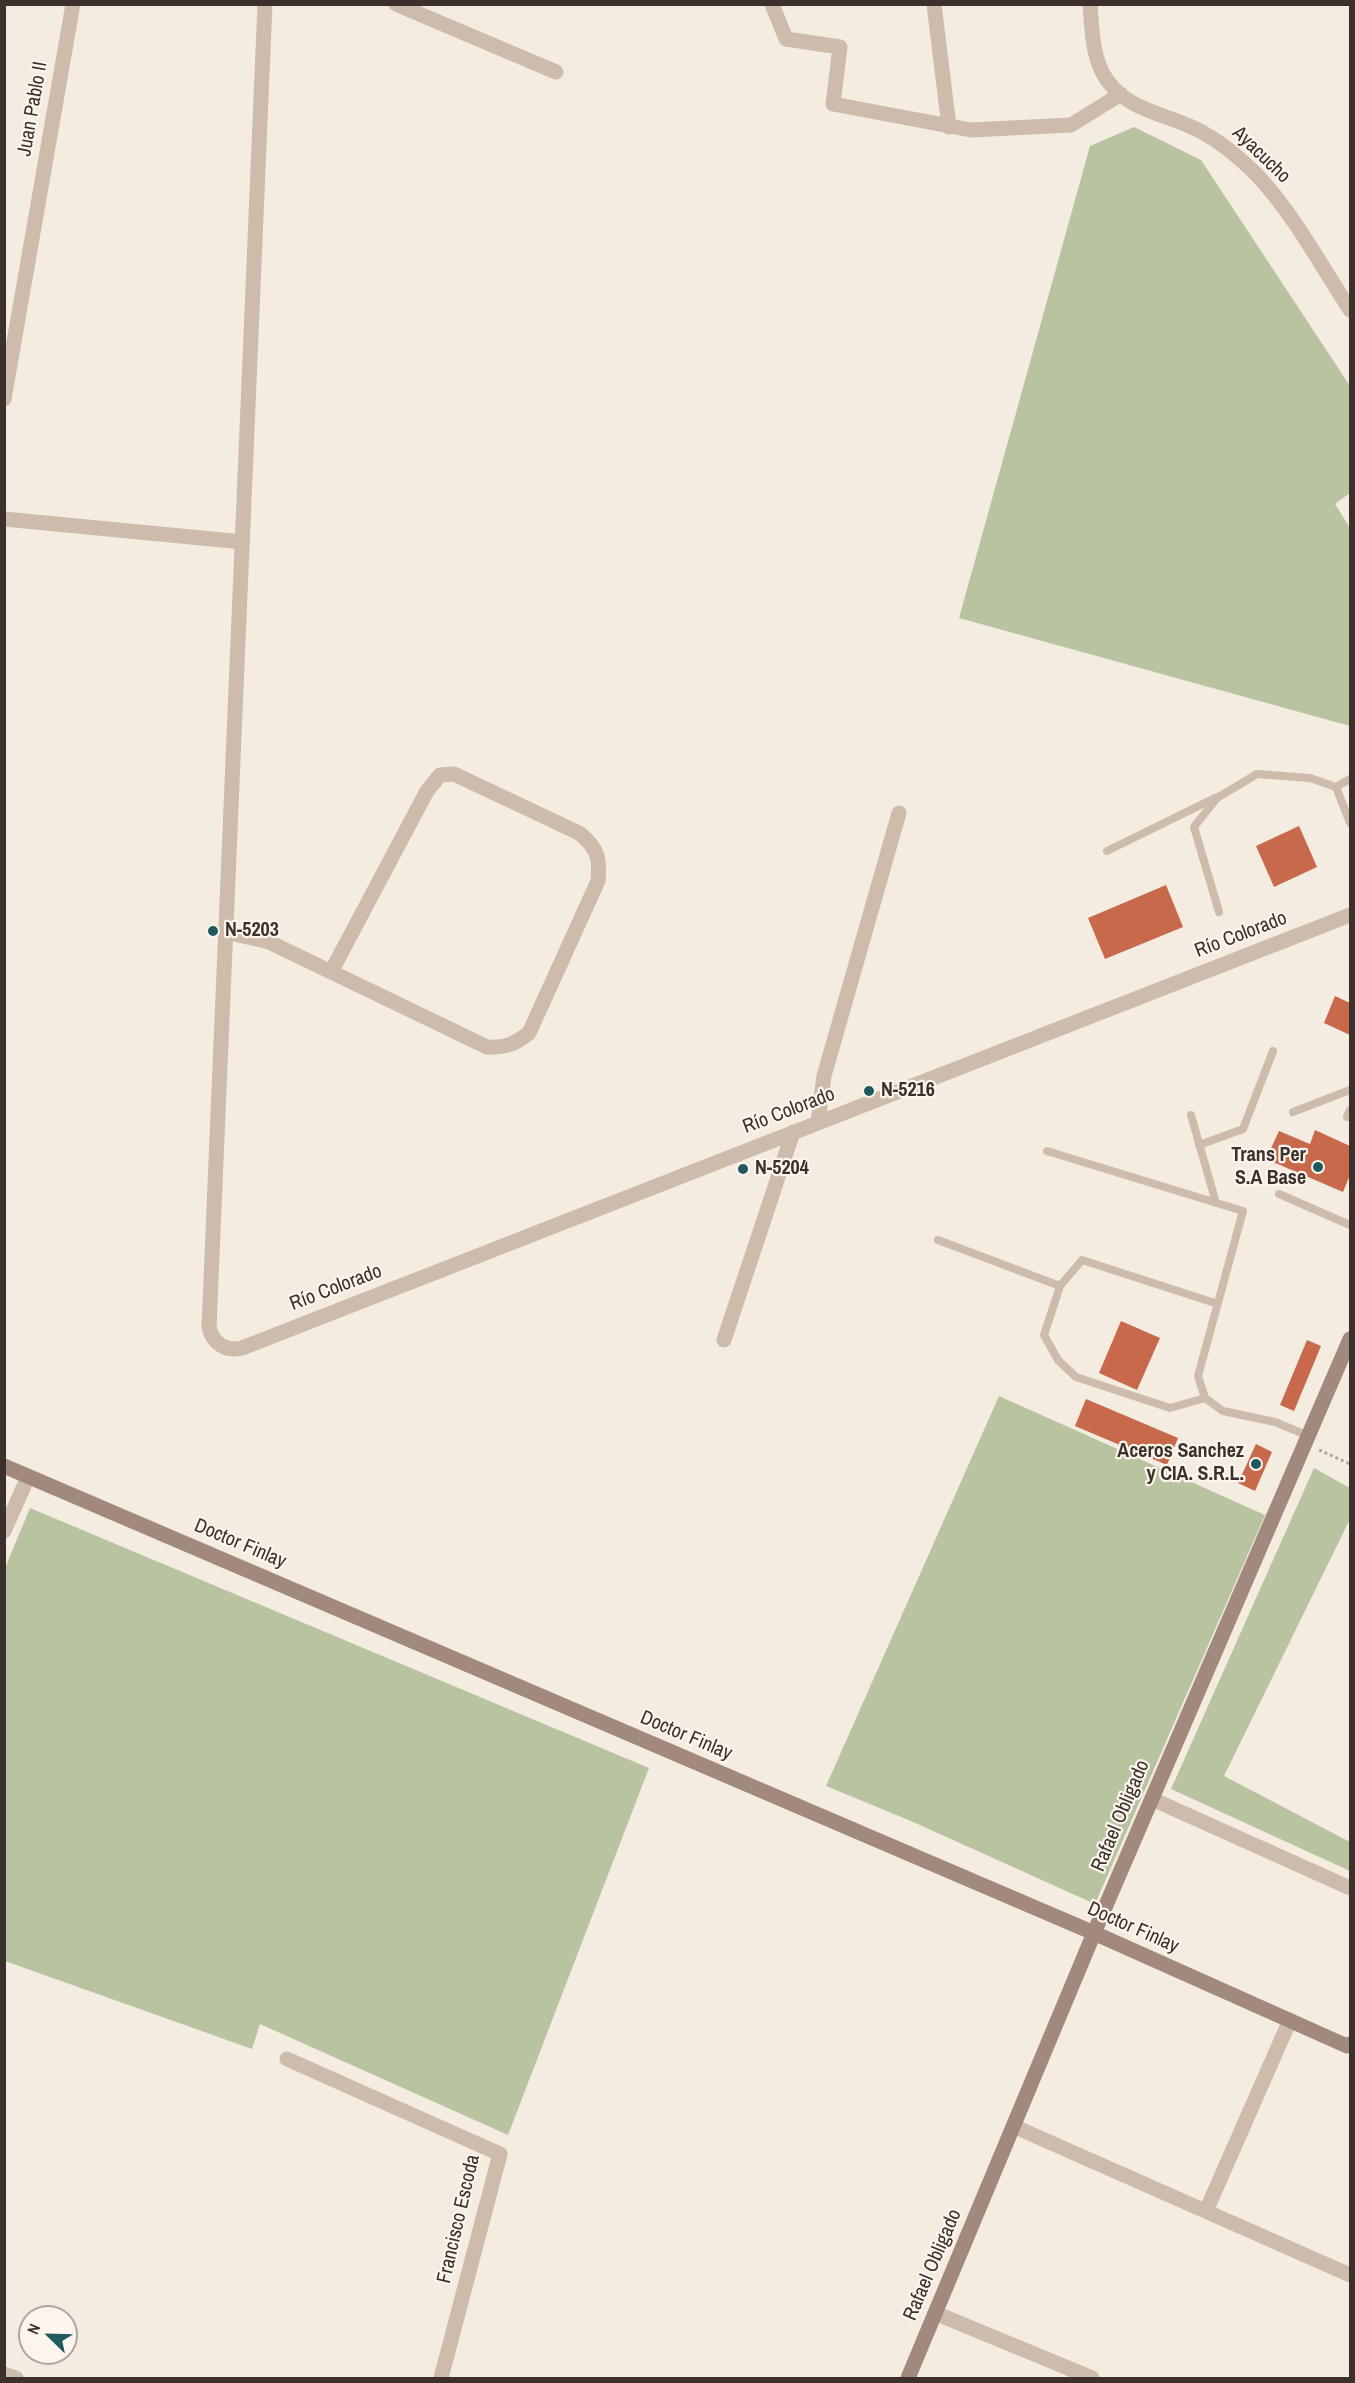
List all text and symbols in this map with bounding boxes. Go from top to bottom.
street label: Juan Pablo II [13,60,53,158]
street label: Ayacucho [1227,121,1295,189]
street label: Río Colorado [1192,906,1290,964]
place label: N-5203 [225,919,279,943]
marker: N-5203 [206,924,220,938]
place label: N-5216 [881,1079,935,1103]
street label: Río Colorado [740,1082,838,1140]
marker: N-5216 [862,1084,876,1098]
place label: Trans Per S.A Base [1231,1144,1306,1191]
place label: N-5204 [755,1157,809,1181]
marker: Trans Per S.A Base [1311,1160,1325,1174]
marker: N-5204 [736,1162,750,1176]
street label: Río Colorado [287,1259,385,1317]
place label: Aceros Sanchez y CIA. S.R.L. [1117,1440,1244,1487]
marker: Aceros Sanchez y CIA. S.R.L. [1249,1457,1263,1471]
street label: Doctor Finlay [190,1514,290,1574]
street label: Doctor Finlay [636,1706,736,1766]
street label: Rafael Obligado [1087,1757,1155,1875]
street label: Doctor Finlay [1084,1897,1182,1959]
street label: Francisco Escoda [433,2152,485,2286]
street label: Rafael Obligado [899,2206,967,2324]
north arrow [18,2305,78,2365]
text: N [21,2320,45,2337]

